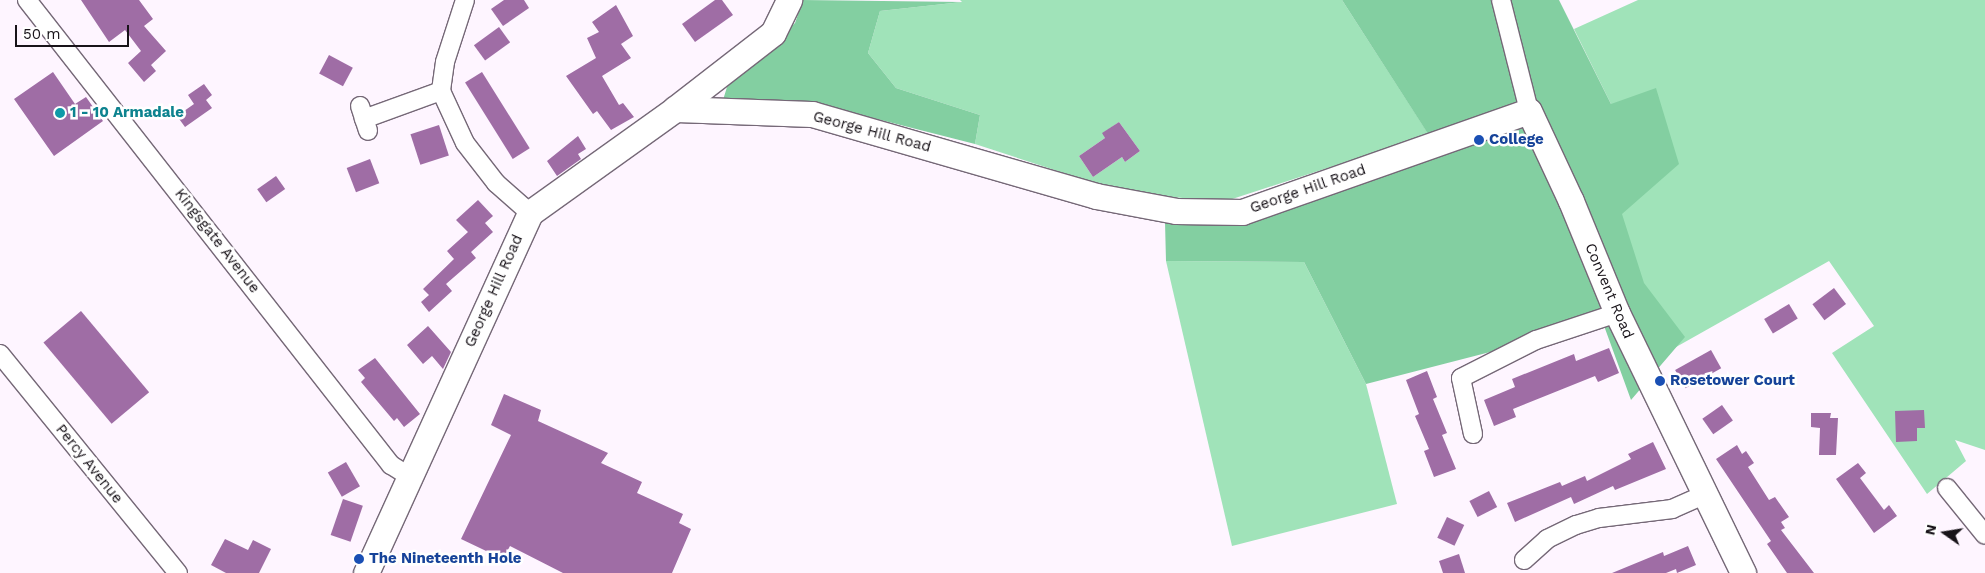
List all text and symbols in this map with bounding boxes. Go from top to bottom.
scale bar [18,15,131,47]
text: 50 m [23,25,60,43]
place label: 1 - 10 Armadale [70,104,184,122]
marker: 1 - 10 Armadale [54,107,66,119]
street label: George Hill Road [811,108,933,156]
place label: College [1489,131,1544,149]
marker: College [1473,134,1485,146]
street label: George Hill Road [1247,161,1369,217]
street label: Kingsgate Avenue [170,185,264,297]
street label: George Hill Road [461,232,527,350]
street label: Convent Road [1581,241,1637,341]
place label: Rosetower Court [1670,372,1795,390]
marker: Rosetower Court [1654,375,1666,387]
street label: Percy Avenue [51,420,127,508]
north arrow [1920,508,1970,558]
text: N [1921,523,1939,536]
place label: The Nineteenth Hole [369,550,521,568]
marker: The Nineteenth Hole [353,553,365,565]

